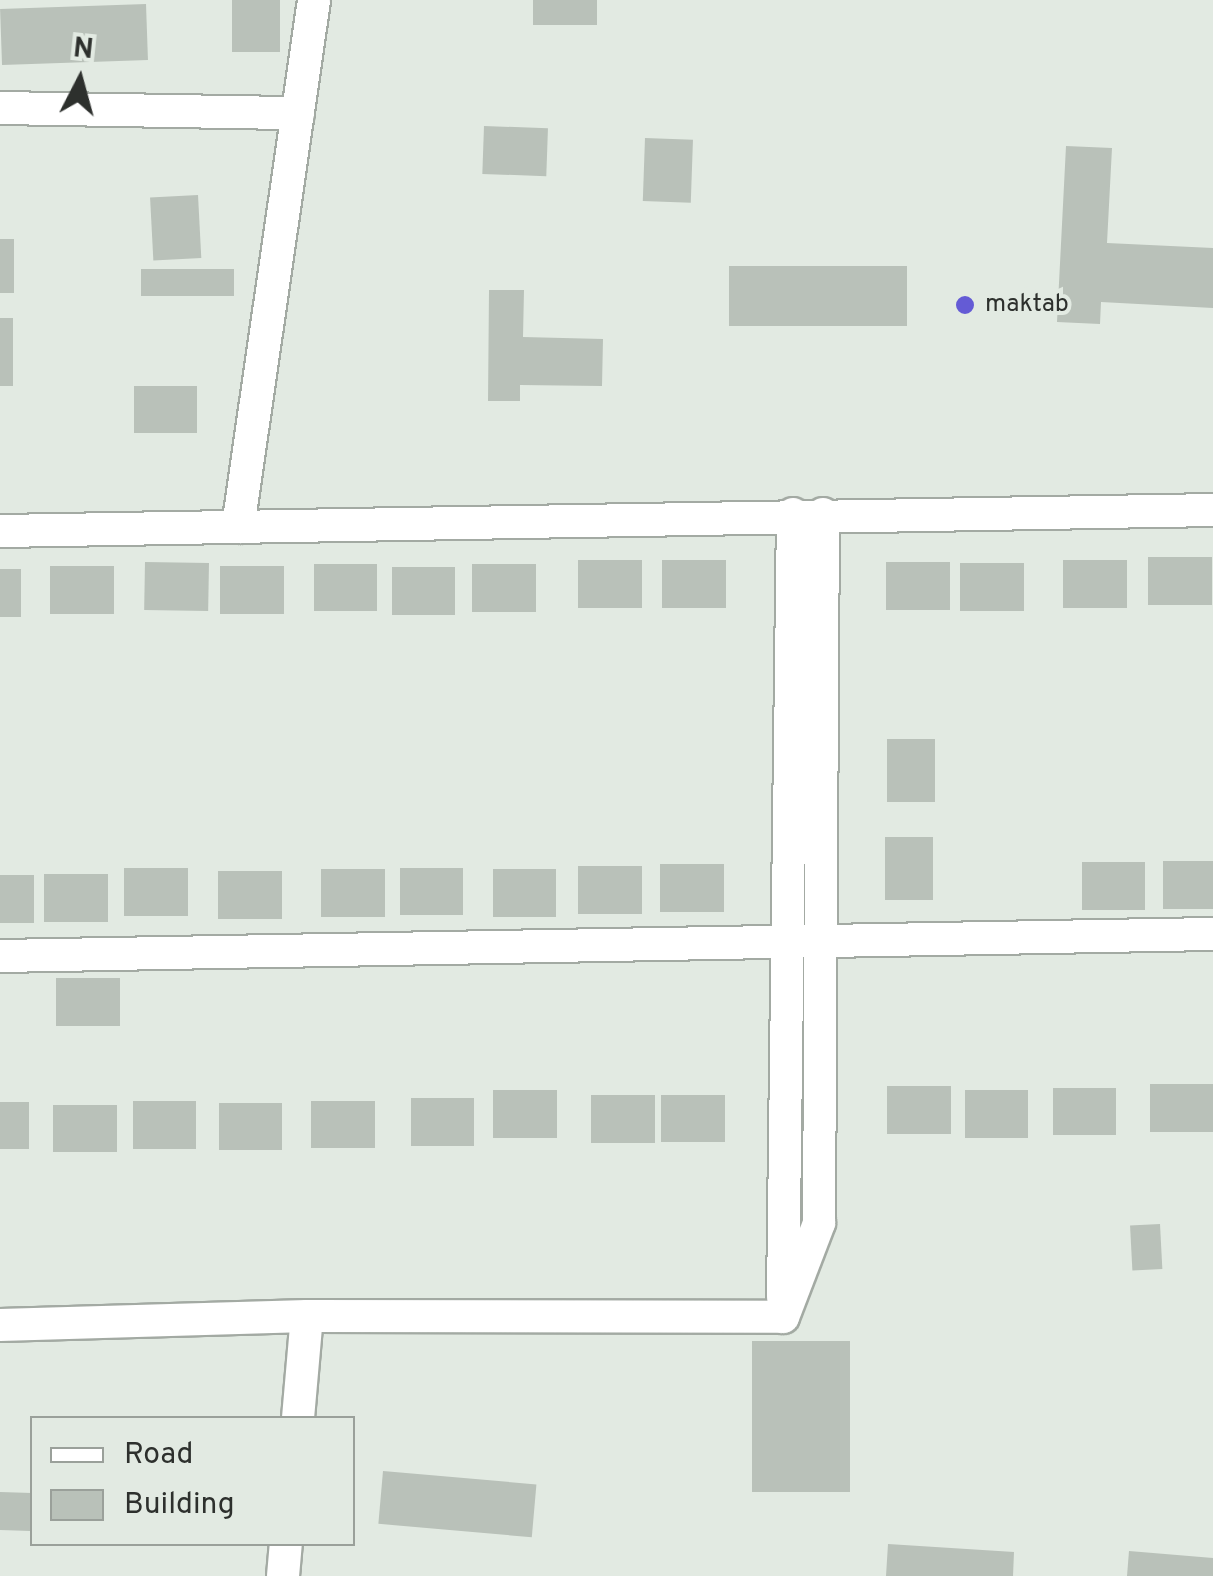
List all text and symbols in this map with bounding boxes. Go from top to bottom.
north arrow [30,30,130,130]
text: N [71,31,95,69]
place label: maktab [985,290,1069,320]
marker: maktab [954,294,976,316]
legend [30,1416,355,1546]
text: Road [124,1437,193,1474]
text: Building [124,1487,235,1524]

